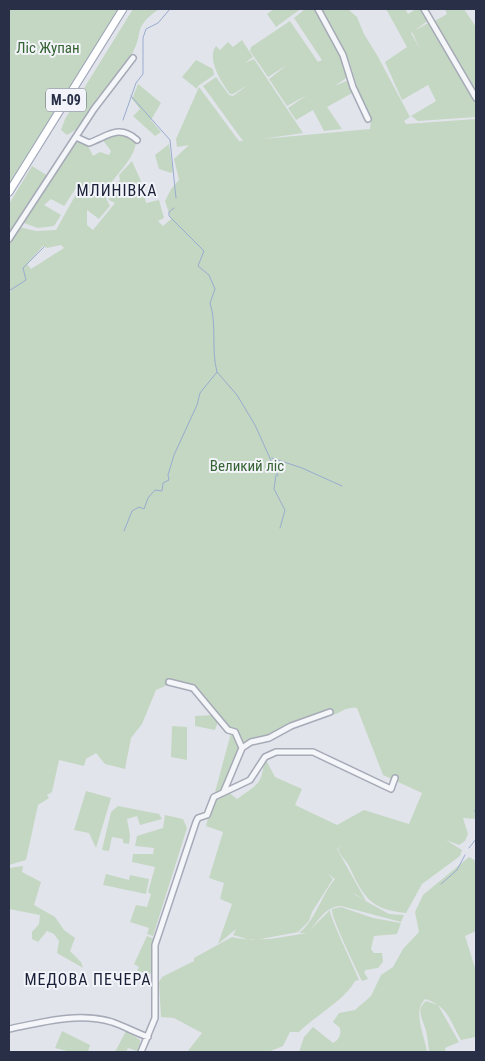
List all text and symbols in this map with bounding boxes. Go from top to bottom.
park label: Ліс Жупан [16,39,80,57]
road number: М-09 [46,88,86,112]
district label: МЛИНІВКА [77,181,157,200]
park label: Великий ліс [210,457,284,475]
district label: МЕДОВА ПЕЧЕРА [24,970,152,989]

